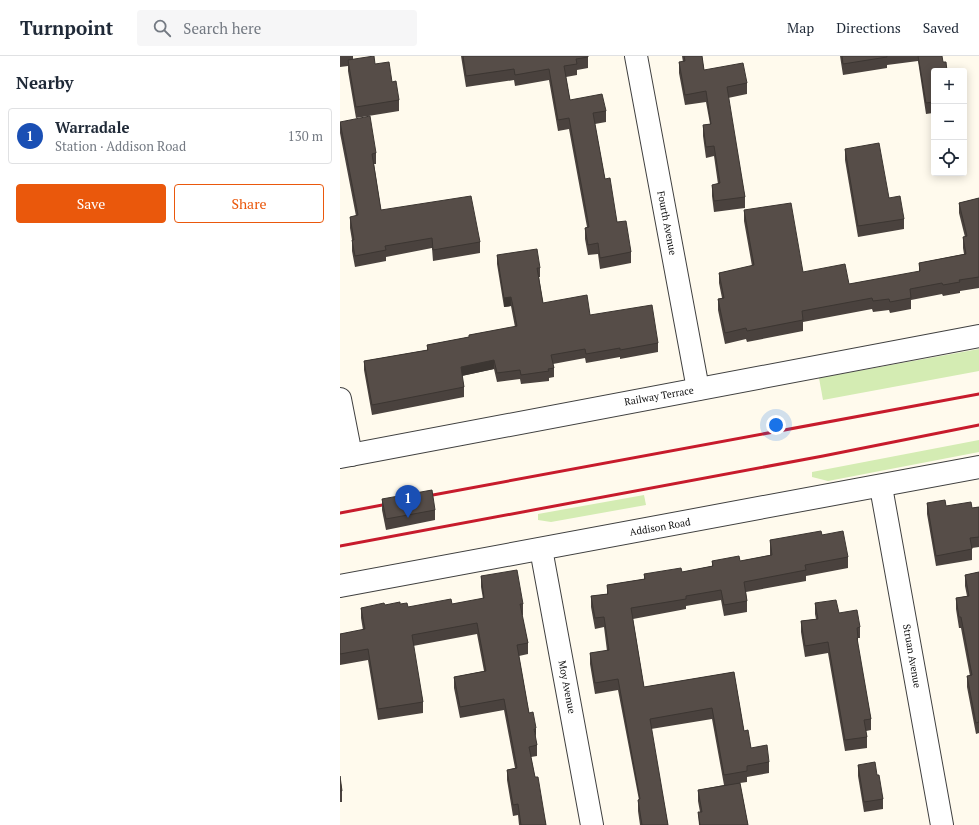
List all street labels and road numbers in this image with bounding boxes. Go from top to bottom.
street label: Fourth Avenue [654,190,680,256]
street label: Railway Terrace [623,384,695,408]
street label: Addison Road [629,515,692,539]
street label: Struan Avenue [900,623,924,689]
street label: Moy Avenue [555,659,579,715]

